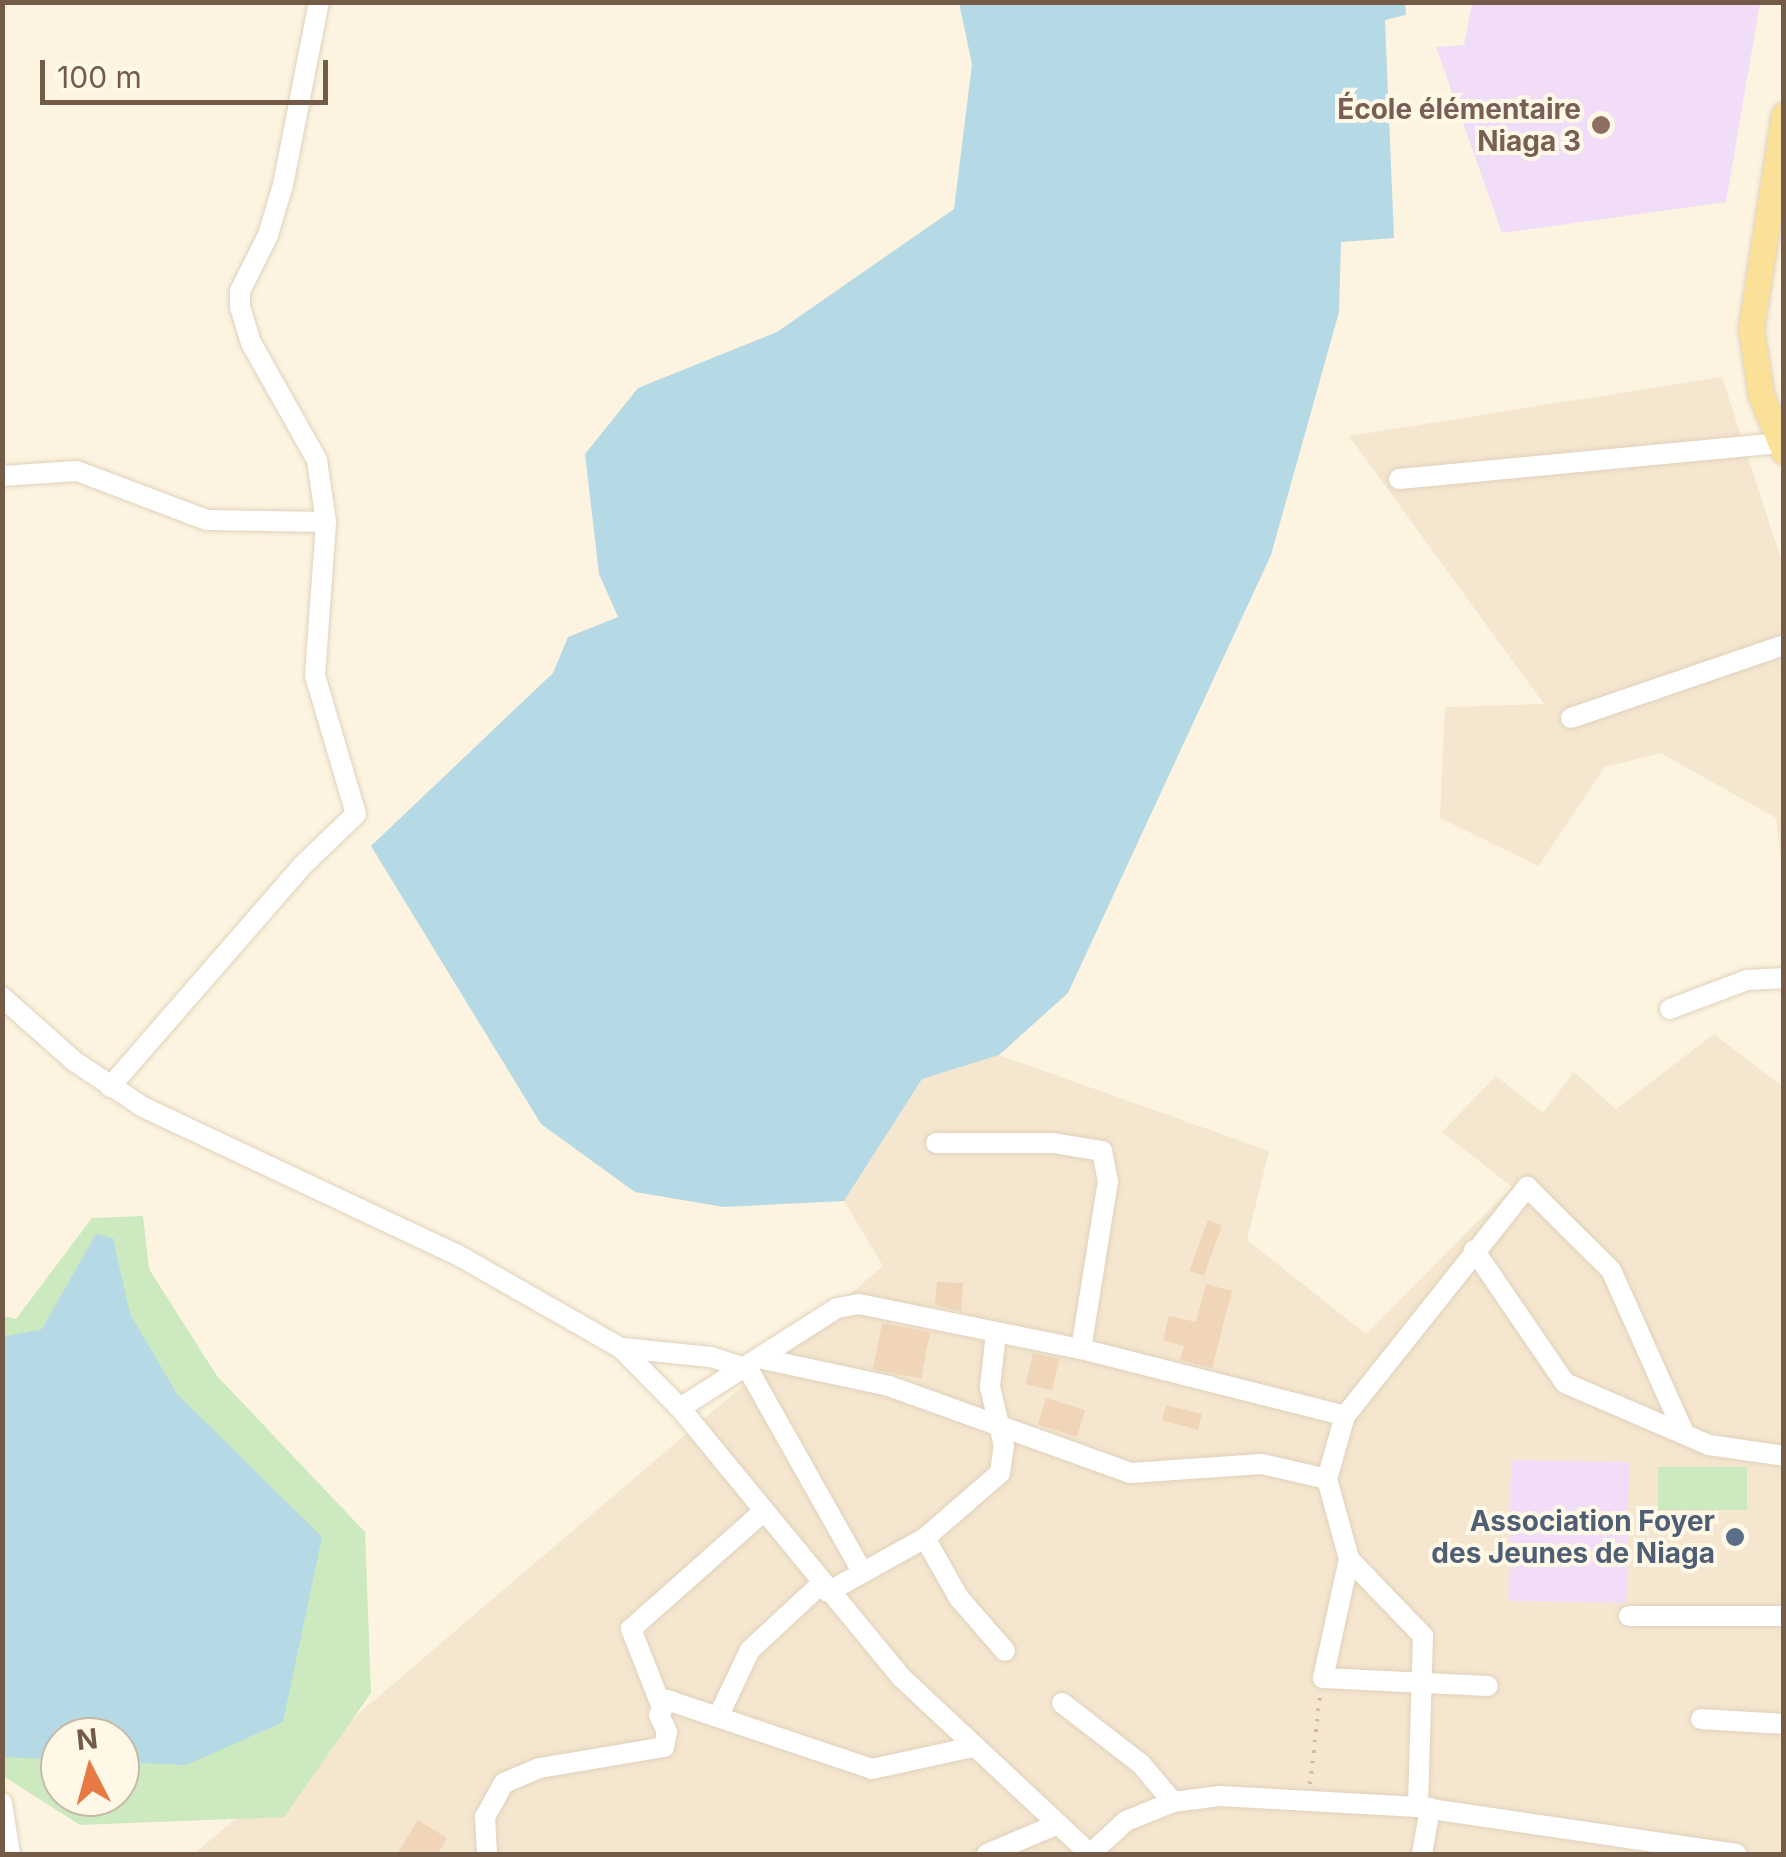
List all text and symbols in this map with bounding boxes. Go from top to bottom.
scale bar [45,40,332,102]
text: 100 m [57,59,142,95]
place label: École élémentaire Niaga 3 [1337,92,1581,158]
marker: École élémentaire Niaga 3 [1590,114,1612,136]
place label: Association Foyer des Jeunes de Niaga [1431,1504,1715,1570]
marker: Association Foyer des Jeunes de Niaga [1724,1526,1746,1548]
north arrow [40,1717,140,1817]
text: N [75,1721,99,1757]

